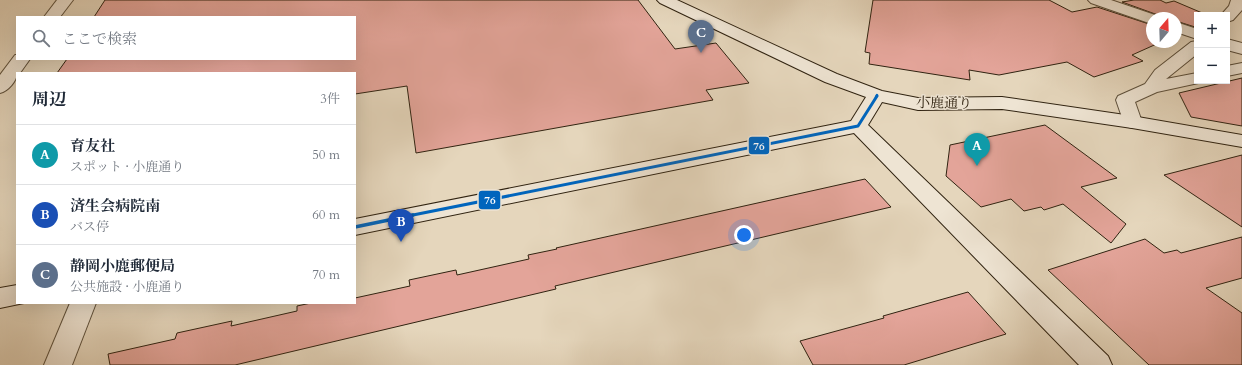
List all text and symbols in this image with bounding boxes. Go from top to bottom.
north arrow [1146,12,1182,48]
map controls [1194,12,1230,84]
button: + [1194,12,1230,48]
search box [16,16,356,60]
pin: C [688,20,714,53]
icon: search [30,27,52,49]
text: ここで検索 [62,29,137,49]
button: − [1194,48,1230,84]
text: 周辺 [32,88,66,111]
text: 3件 [320,90,340,108]
street label: 小鹿通り [916,93,972,113]
pin: A [964,133,990,166]
text: 育友社 [70,136,115,156]
line badge: 76 [748,136,770,155]
text: 76 [753,139,765,154]
text: A [40,146,50,164]
text: 50 m [312,146,340,164]
text: スポット · 小鹿通り [70,158,184,176]
line badge: 76 [478,190,501,210]
text: 76 [484,193,496,208]
text: 済生会病院南 [70,196,160,216]
text: B [40,206,50,224]
text: 60 m [312,206,340,224]
pin: B [388,209,414,242]
text: バス停 [70,218,109,236]
your location [734,225,754,245]
text: 静岡小鹿郵便局 [70,256,175,276]
text: C [40,266,50,284]
text: 70 m [312,266,340,284]
text: 公共施設 · 小鹿通り [70,278,184,296]

